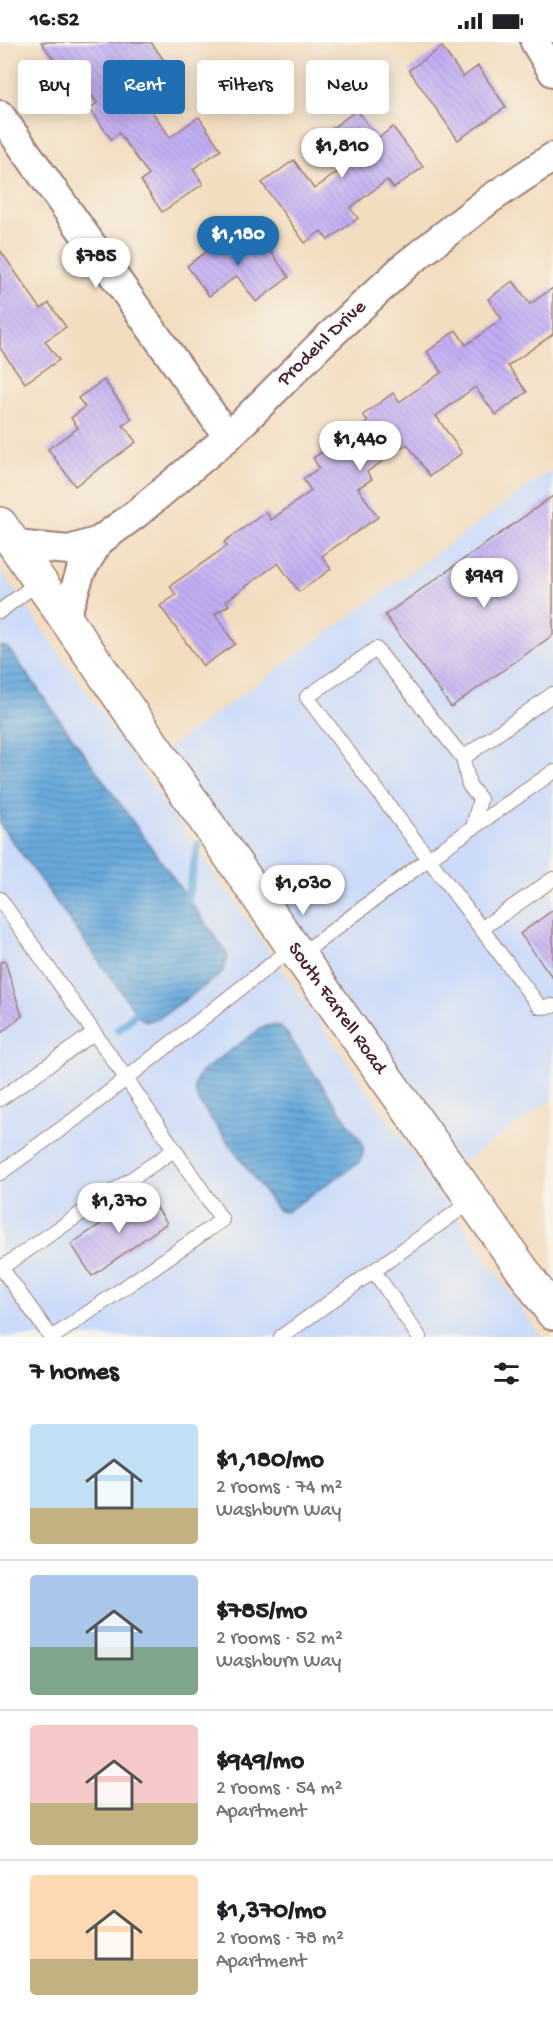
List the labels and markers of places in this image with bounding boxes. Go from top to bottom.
pin: $1,810 [293,128,391,179]
pin: $1,180 [189,216,287,267]
pin: $785 [60,238,132,289]
pin: $1,440 [311,421,409,472]
pin: $949 [448,558,520,609]
pin: $1,030 [254,865,352,916]
pin: $1,370 [70,1183,168,1234]

